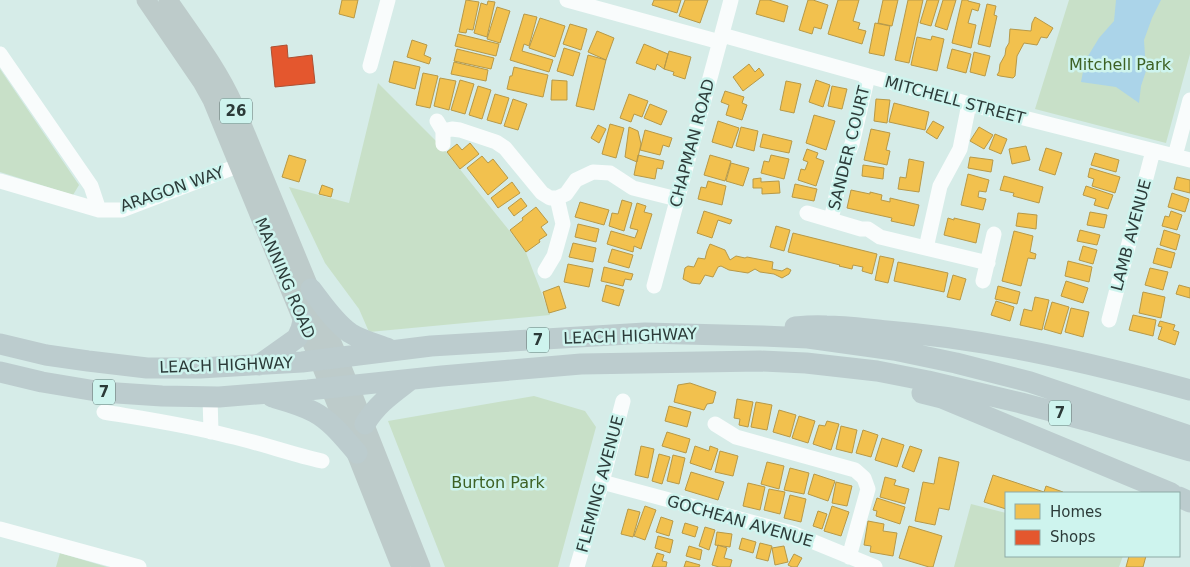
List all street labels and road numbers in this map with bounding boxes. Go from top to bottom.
street label: MITCHELL STREET [883,72,1028,128]
street label: CHAPMAN ROAD [666,77,718,209]
street label: SANDER COURT [824,84,874,212]
road number: 26 [220,98,252,124]
street label: ARAGON WAY [118,162,227,216]
street label: LAMB AVENUE [1107,177,1155,293]
street label: MANNING ROAD [251,215,319,341]
street label: LEACH HIGHWAY [563,324,697,348]
road number: 7 [527,328,549,352]
street label: LEACH HIGHWAY [159,353,293,377]
road number: 7 [93,380,115,404]
road number: 7 [1049,400,1071,426]
street label: FLEMING AVENUE [573,413,627,555]
street label: GOCHEAN AVENUE [665,491,815,551]

